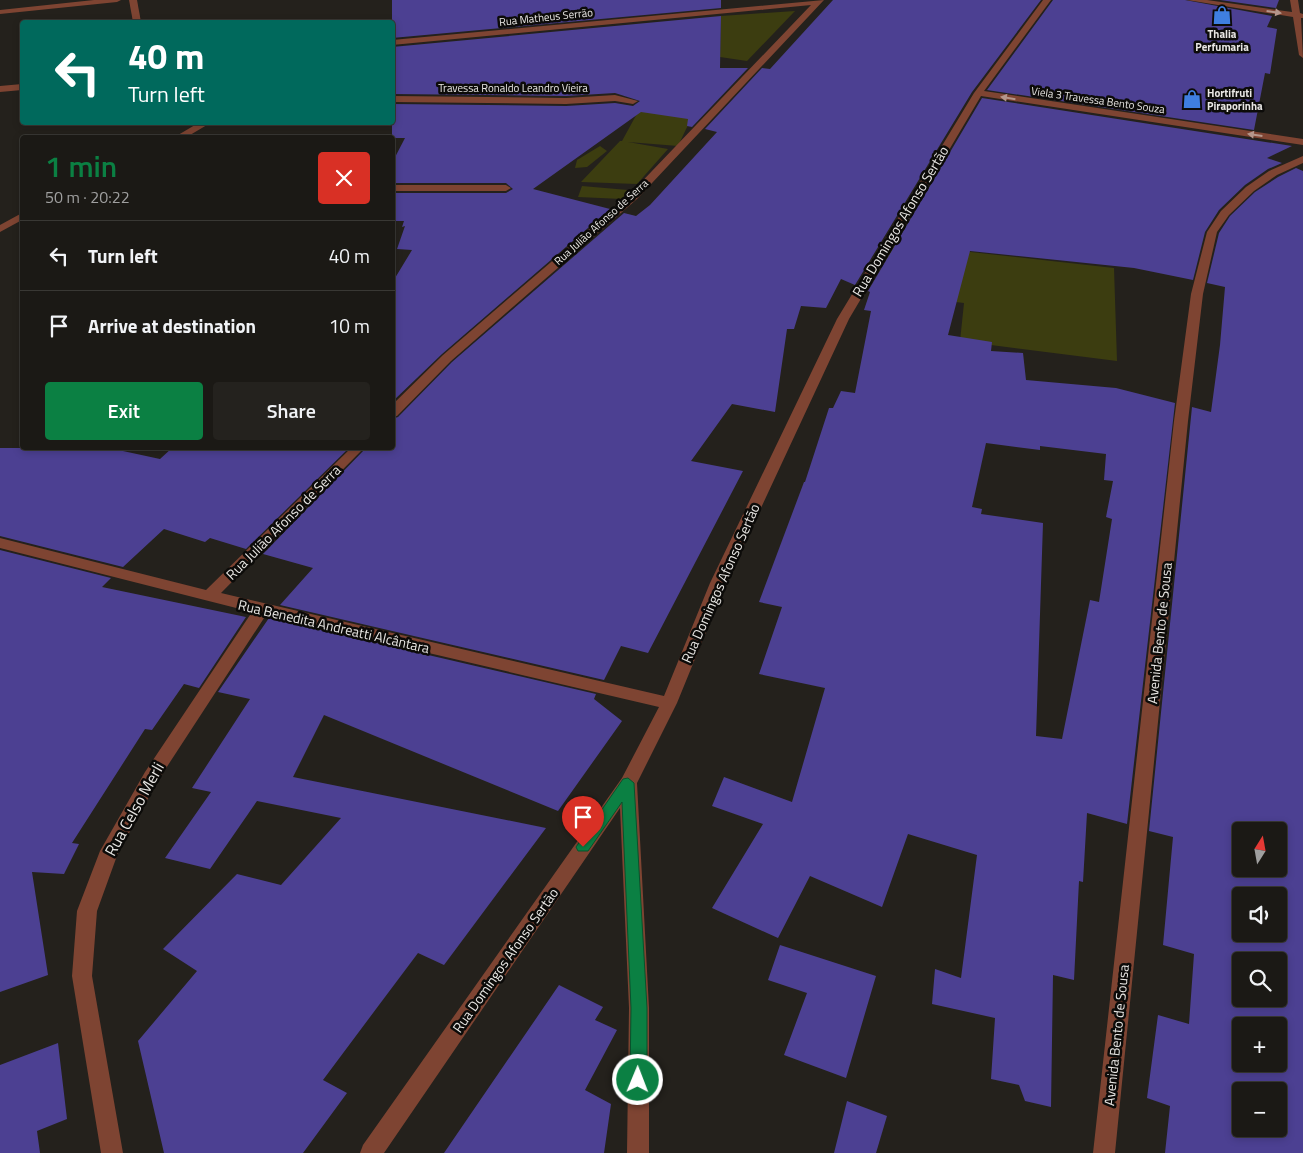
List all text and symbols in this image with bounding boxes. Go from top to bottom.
street label: Rua Matheus Serrão [498,4,594,30]
shop icon: Thalia Perfumaria [1211,4,1233,26]
one-way arrow [1266,9,1282,17]
place label: Thalia Perfumaria [1195,26,1249,55]
text: 40 m [128,29,204,83]
icon: left [45,40,110,105]
text: Turn left [128,77,205,111]
street label: Travessa Ronaldo Leandro Vieira [438,80,588,96]
street label: Viela 3 Travessa Bento Souza [1030,83,1166,117]
place label: Hortifruti Piraporinha [1207,85,1263,114]
shop icon: Hortifruti Piraporinha [1181,88,1203,110]
one-way arrow [999,94,1015,102]
one-way arrow [1246,131,1262,139]
street label: Rua Domingos Afonso Sertão [847,142,953,300]
text: 1 min [45,143,117,189]
button: close [318,152,370,204]
street label: Rua Julião Afonso de Serra [550,175,652,269]
text: 50 m · 20:22 [45,185,130,209]
text: Turn left [88,241,158,270]
text: 40 m [329,241,370,270]
icon: left [45,242,73,270]
text: Arrive at destination [88,311,256,340]
text: 10 m [329,311,370,340]
icon: arrive [45,312,73,340]
button: Exit [45,382,203,440]
button: Share [213,382,370,440]
street label: Rua Julião Afonso de Serra [221,460,345,584]
street label: Rua Domingos Afonso Sertão [675,500,765,666]
street label: Avenida Bento de Sousa [1141,561,1177,705]
street label: Rua Benedita Andreatti Alcântara [236,594,432,658]
street label: Rua Celso Merli [98,758,170,860]
pin [562,796,604,847]
icon: arrive [569,803,597,831]
north arrow [1232,822,1288,878]
map controls [1232,822,1287,1137]
street label: Rua Domingos Afonso Sertão [447,883,563,1037]
button: sound [1232,887,1287,942]
button: search [1232,952,1287,1007]
street label: Avenida Bento de Sousa [1098,963,1134,1107]
button: + [1232,1017,1287,1072]
position arrow [611,1053,663,1105]
button: − [1232,1082,1287,1137]

